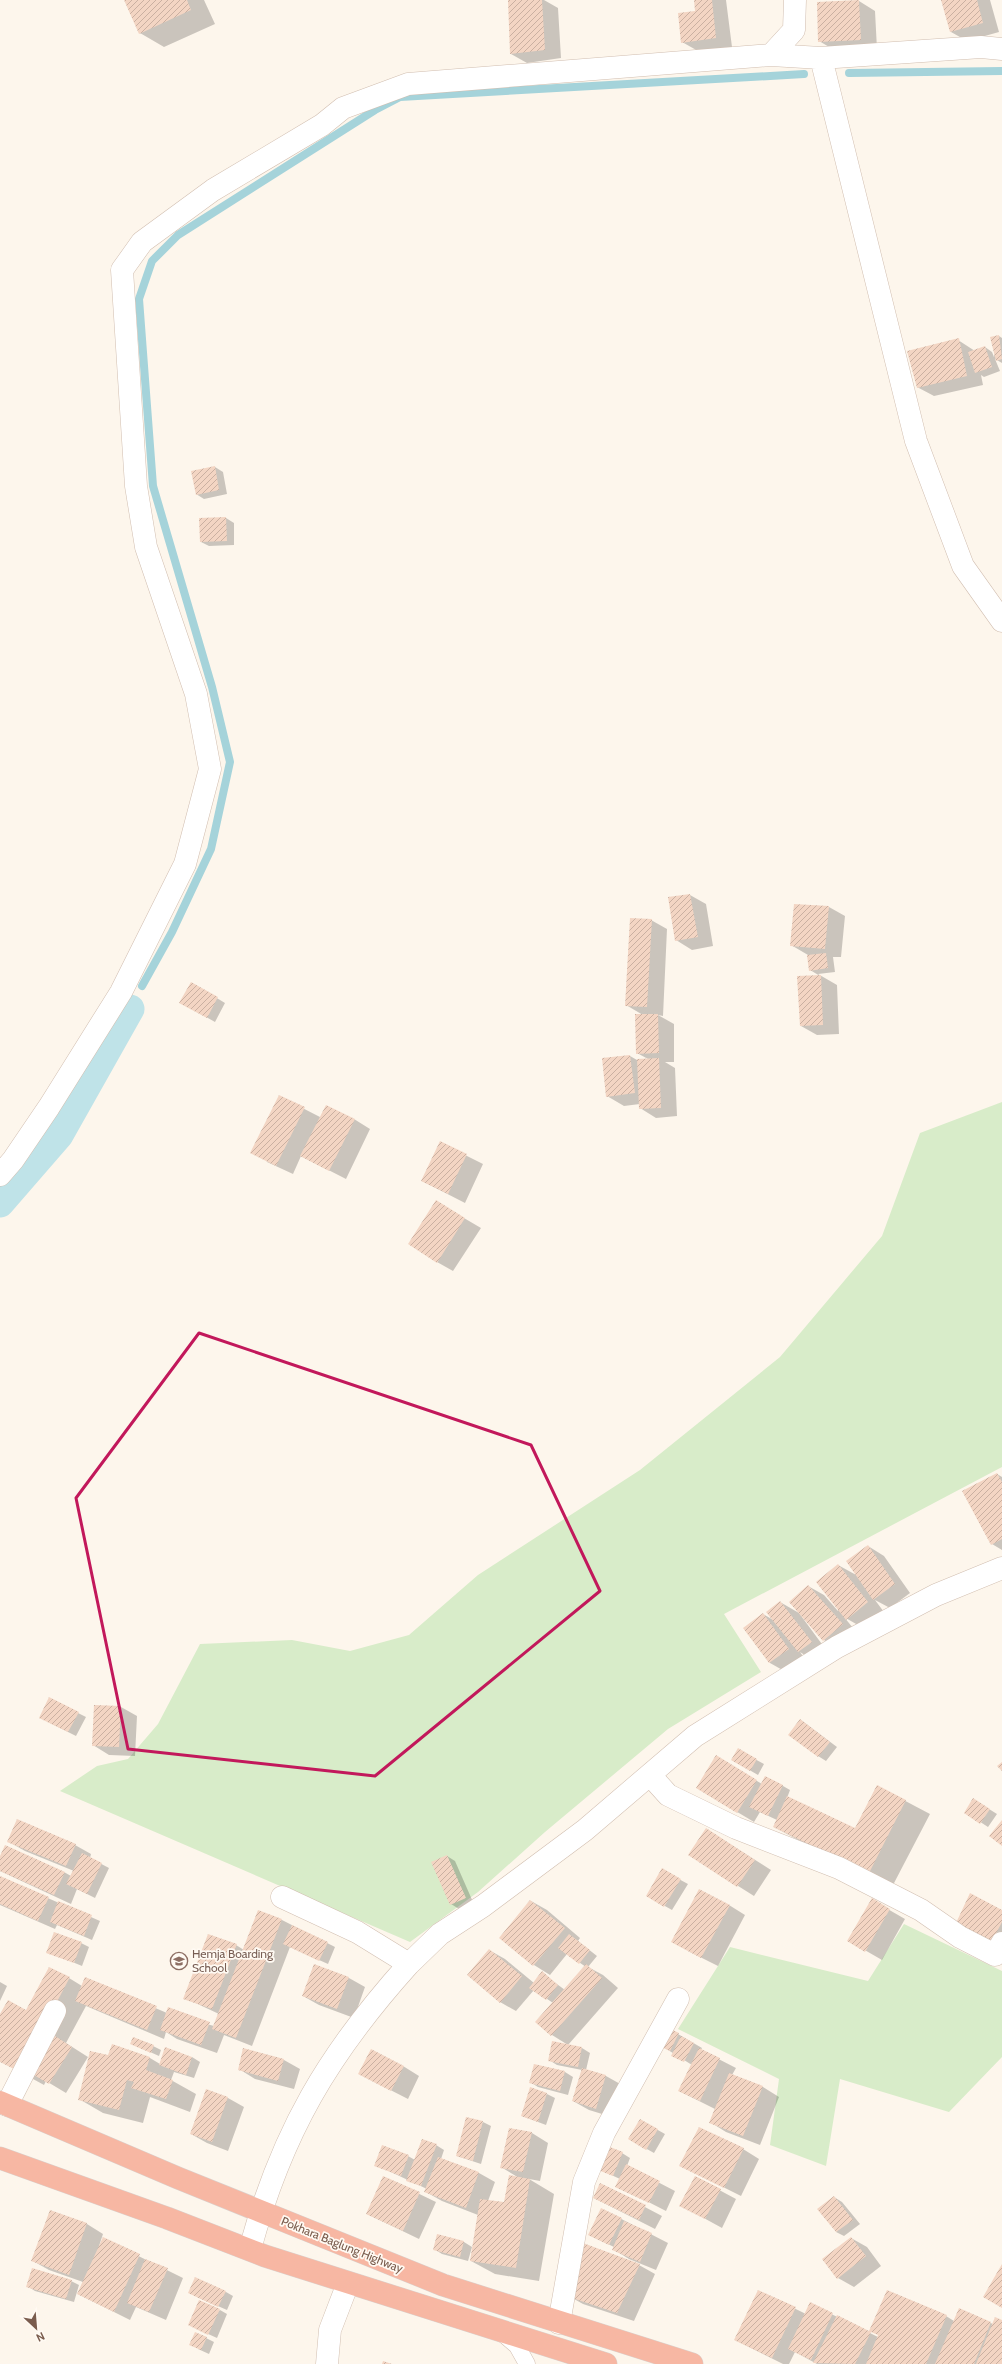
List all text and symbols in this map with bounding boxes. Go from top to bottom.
place label: Hemja Boarding School [192,1946,274,1975]
school or university icon: Hemja Boarding School [169,1951,189,1971]
street label: Pokhara Baglung Highway [279,2213,405,2276]
north arrow [16,2308,56,2348]
text: N [34,2329,47,2345]

